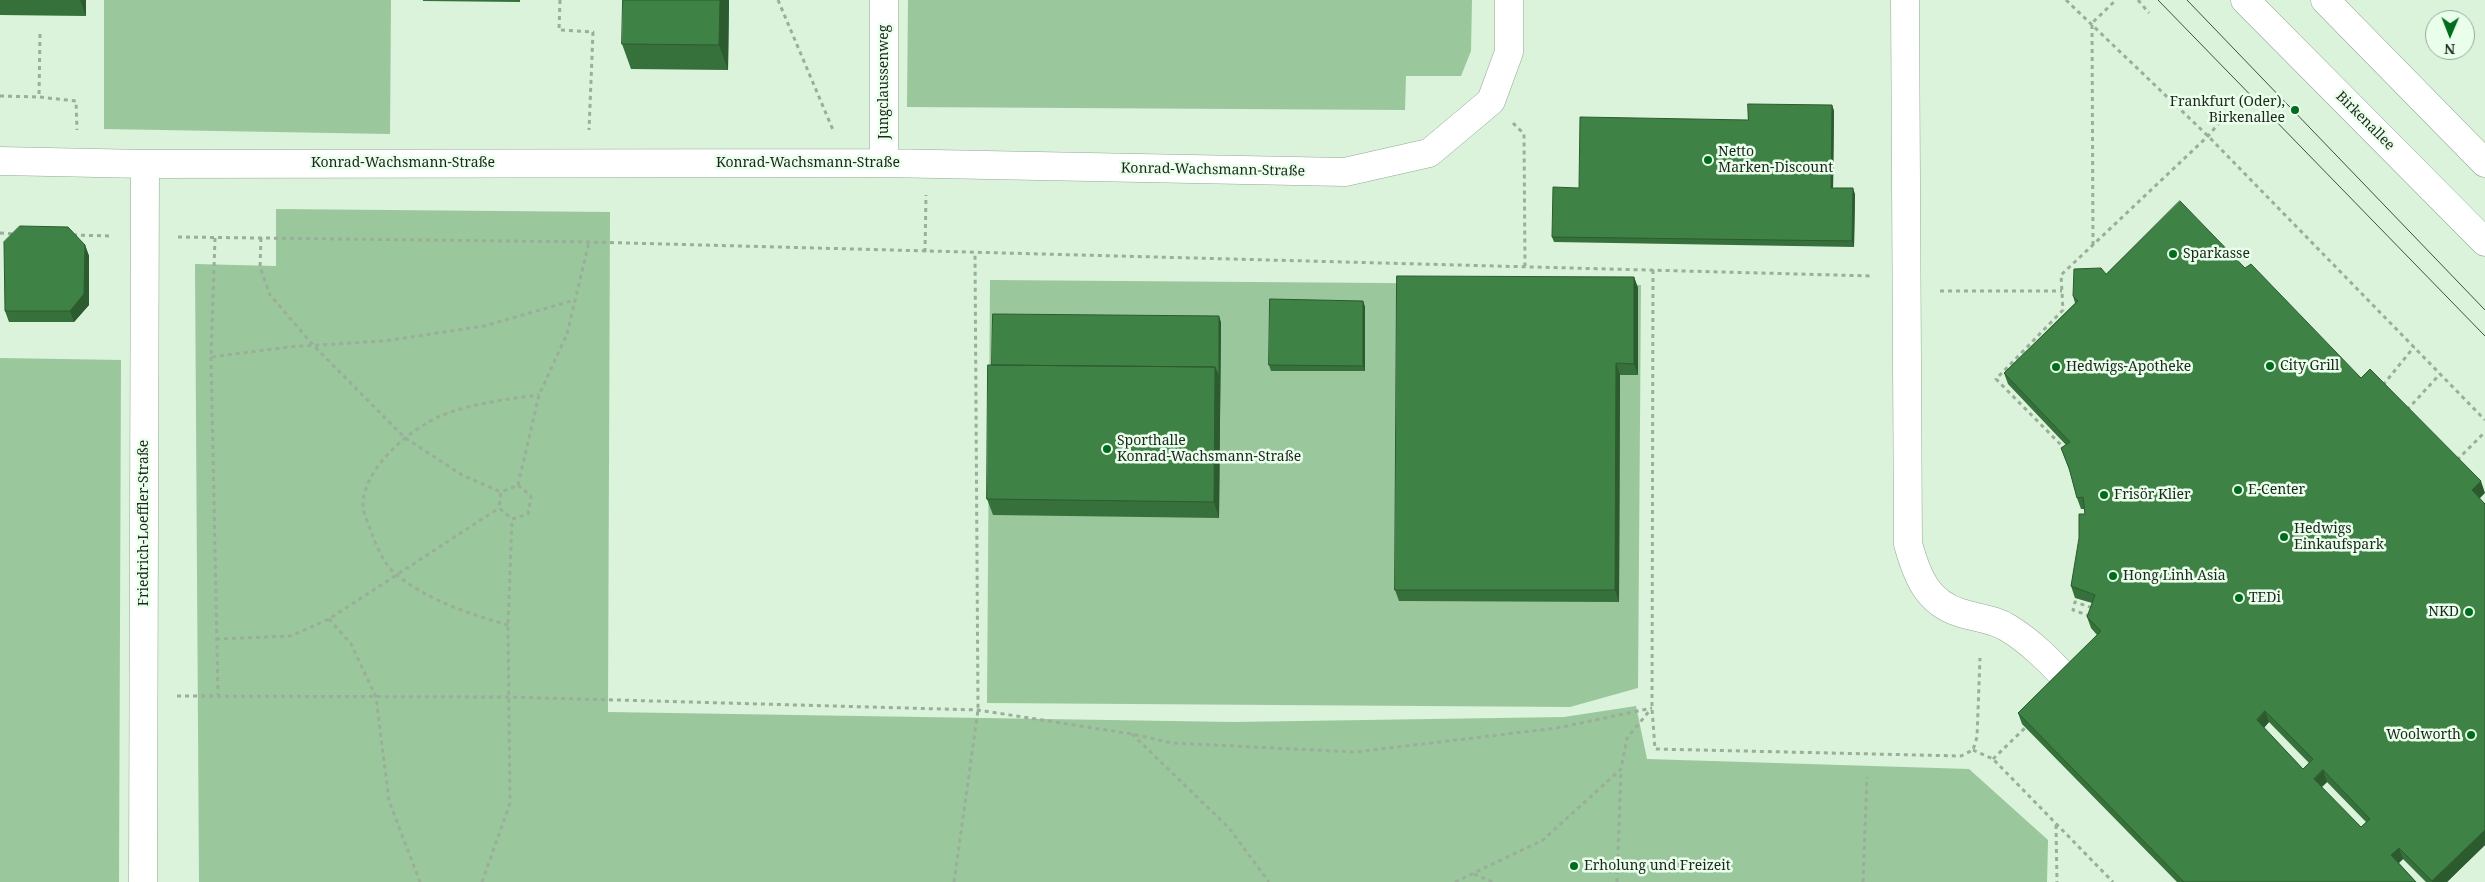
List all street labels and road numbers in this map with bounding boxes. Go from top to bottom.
street label: Jungclaussenweg [876,25,892,139]
street label: Birkenallee [2332,88,2398,154]
street label: Konrad-Wachsmann-Straße [311,155,495,171]
street label: Konrad-Wachsmann-Straße [716,155,900,171]
street label: Konrad-Wachsmann-Straße [1121,160,1305,180]
street label: Friedrich-Loeffler-Straße [136,440,152,606]

